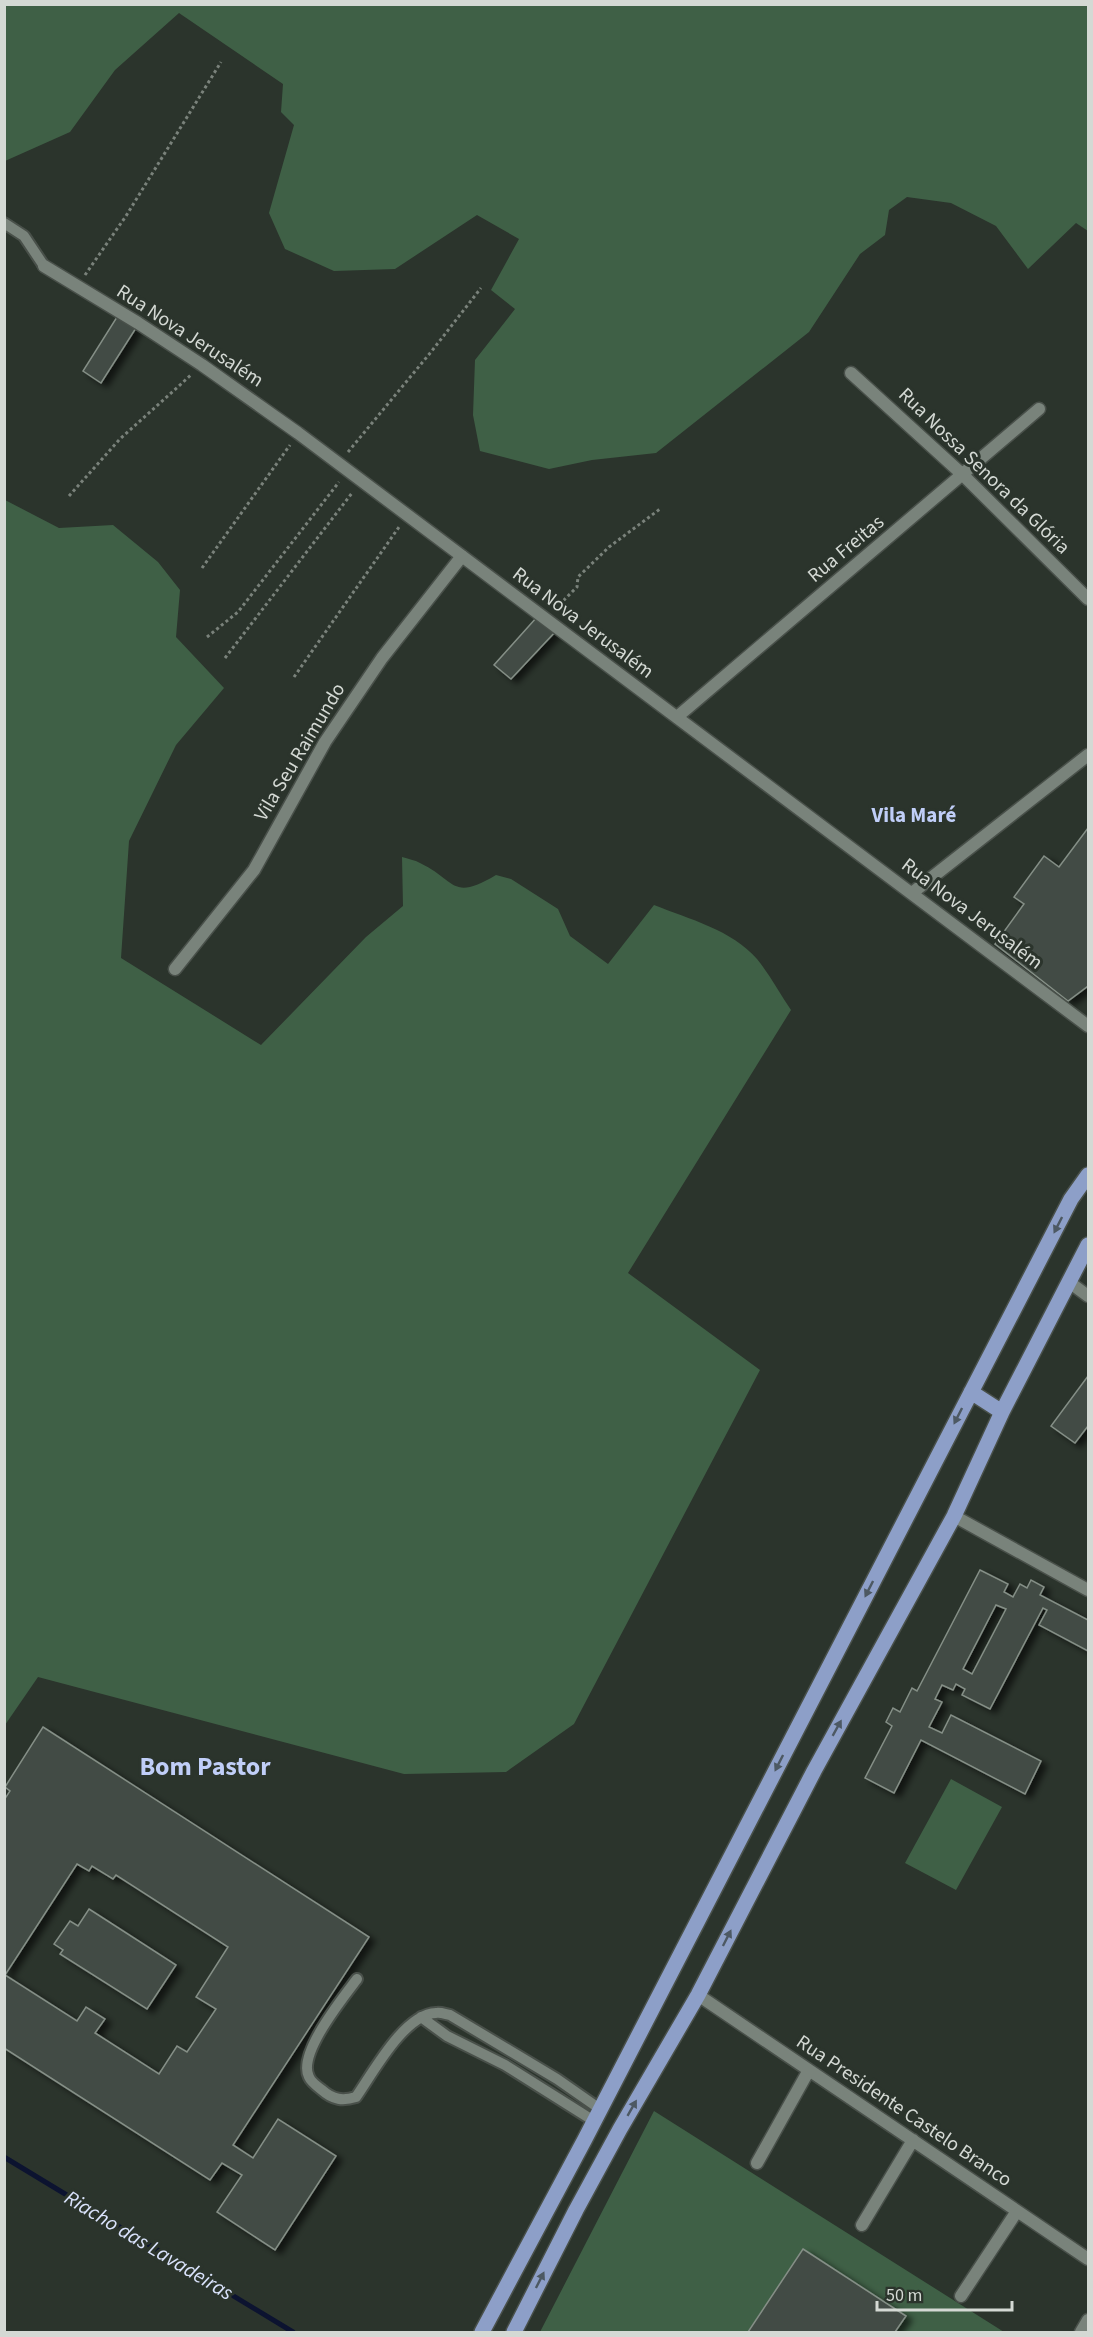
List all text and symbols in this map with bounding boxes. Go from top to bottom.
street label: Rua Nova Jerusalém [111,278,269,394]
street label: Rua Nossa Senora da Glória [892,381,1076,561]
street label: Rua Freitas [802,509,890,589]
street label: Rua Nova Jerusalém [507,561,659,685]
street label: Vila Seu Raimundo [248,678,352,826]
district label: Vila Maré [871,800,957,830]
street label: Rua Nova Jerusalém [896,852,1048,976]
one-way arrow [1053,1216,1063,1233]
one-way arrow [954,1408,963,1425]
one-way arrow [864,1581,874,1598]
one-way arrow [832,1719,842,1736]
district label: Bom Pastor [139,1748,271,1785]
one-way arrow [774,1754,784,1771]
one-way arrow [723,1930,732,1947]
street label: Rua Presidente Castelo Branco [791,2028,1017,2194]
one-way arrow [627,2099,637,2116]
water label: Riacho das Lavadeiras [59,2183,239,2307]
one-way arrow [536,2272,545,2289]
scale bar [877,2274,1012,2312]
text: 50 m [886,2283,922,2308]

